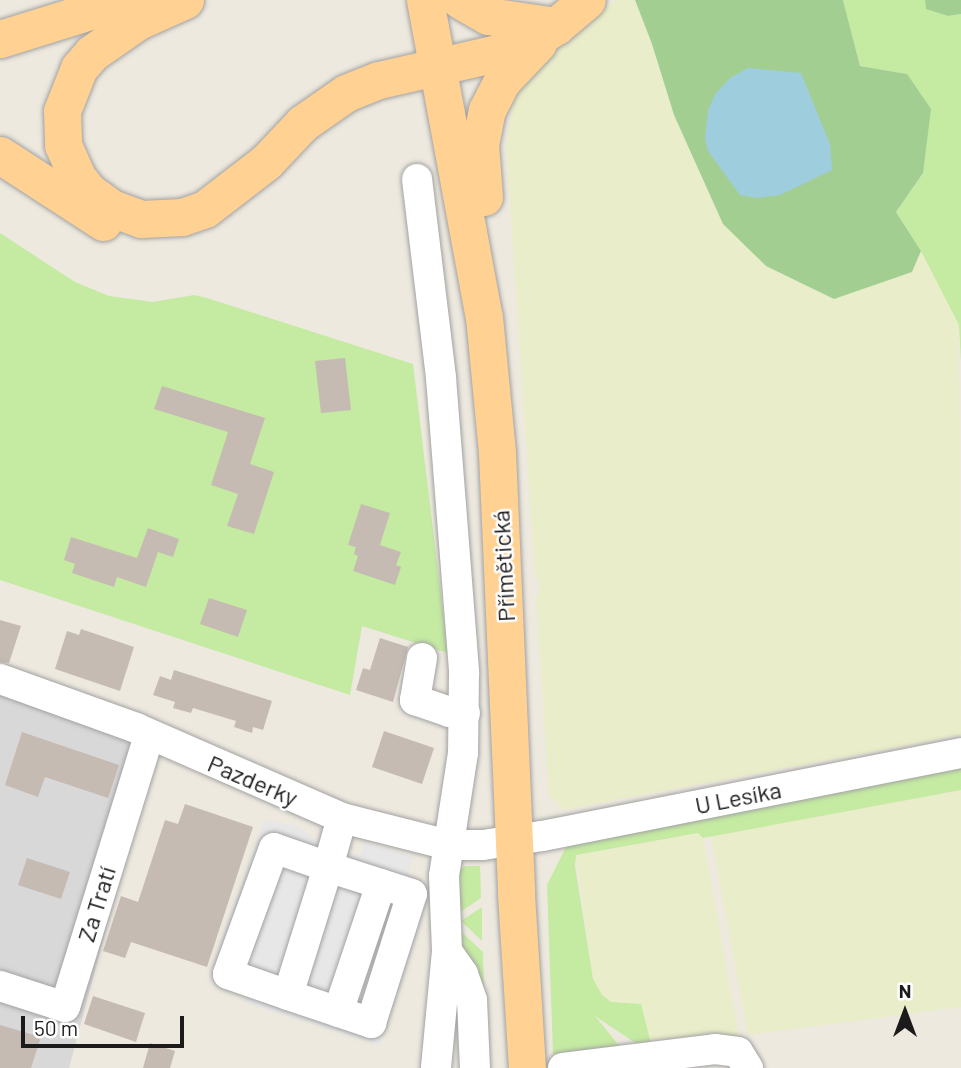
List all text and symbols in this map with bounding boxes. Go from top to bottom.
street label: Přímětická [486,509,520,623]
street label: Pazderky [204,748,302,812]
street label: U Lesíka [692,775,784,819]
street label: Za Tratí [71,863,121,945]
north arrow [870,977,940,1047]
text: N [899,979,911,1002]
scale bar [24,1002,187,1046]
text: 50 m [34,1015,78,1040]

